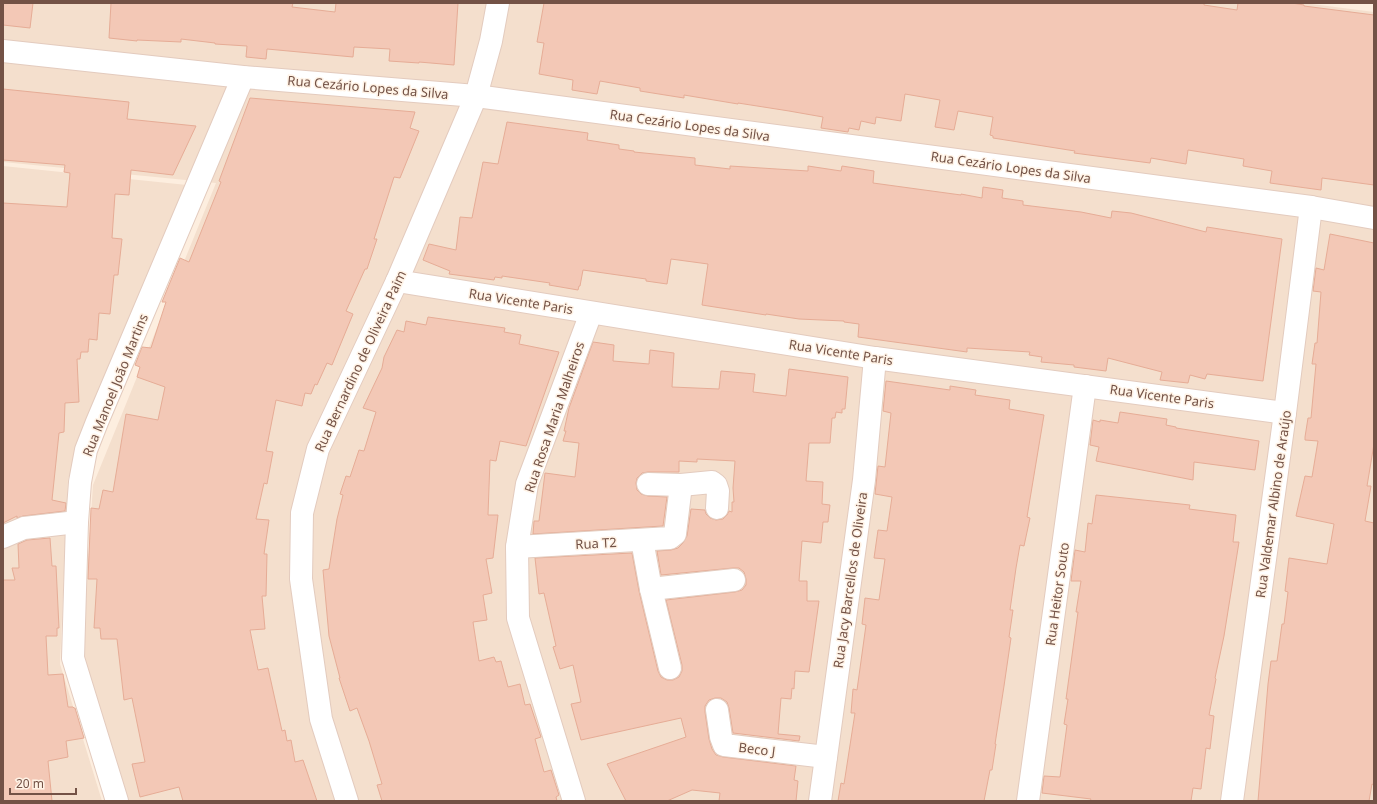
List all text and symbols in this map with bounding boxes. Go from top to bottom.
street label: Rua Cezário Lopes da Silva [287,71,449,103]
street label: Rua Cezário Lopes da Silva [609,105,771,145]
street label: Rua Cezário Lopes da Silva [930,147,1092,187]
street label: Rua Bernardino de Oliveira Paim [310,267,410,455]
street label: Rua Vicente Paris [468,284,574,318]
street label: Rua Manoel João Martins [78,311,152,459]
street label: Rua Vicente Paris [788,335,894,369]
street label: Rua Rosa Maria Malheiros [520,339,588,495]
street label: Rua Vicente Paris [1109,380,1215,412]
street label: Rua Valdemar Albino de Araújo [1251,409,1295,599]
street label: Rua Jacy Barcellos de Oliveira [829,491,871,669]
street label: Rua T2 [575,533,617,553]
street label: Rua Heitor Souto [1041,541,1073,647]
street label: Beco J [738,738,776,760]
scale bar [10,770,76,796]
text: 20 m [16,775,44,792]

